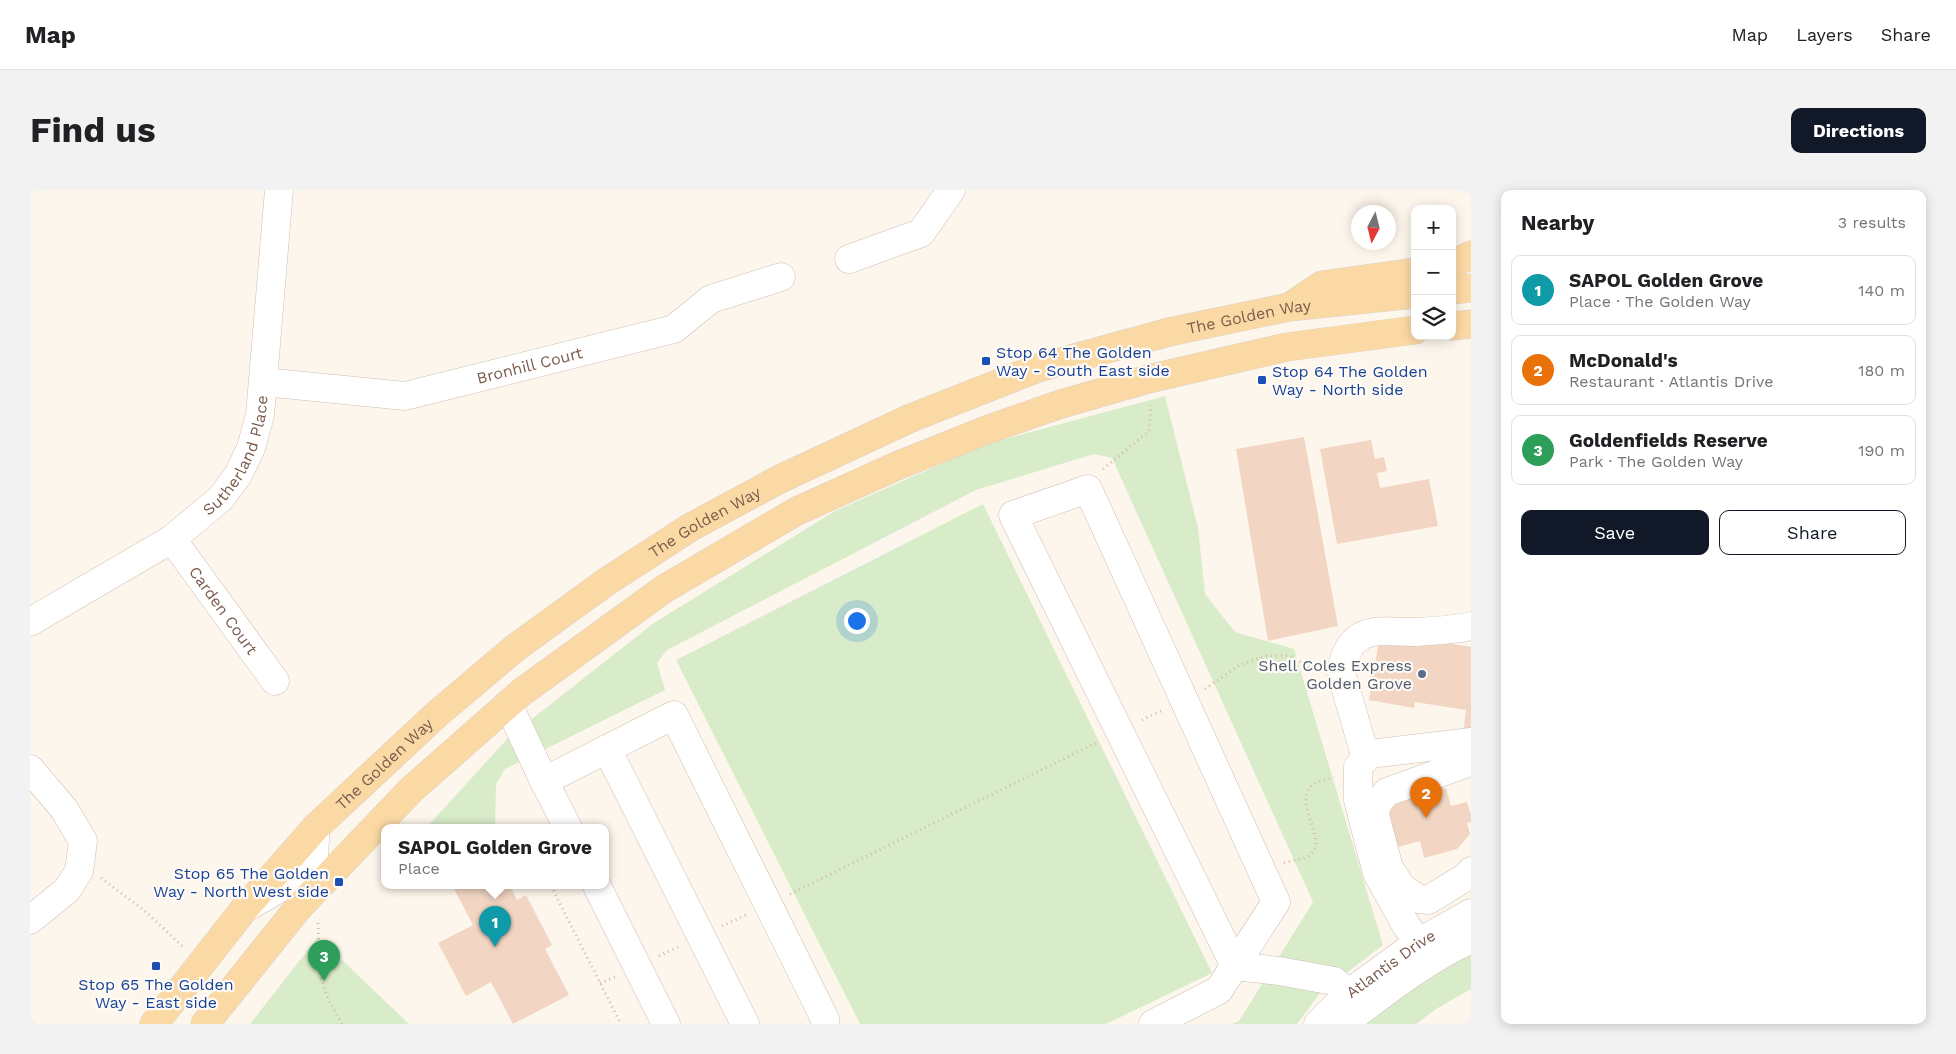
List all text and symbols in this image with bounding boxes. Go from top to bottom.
text: Map [25,21,76,49]
text: Map [1731,24,1768,45]
text: Layers [1796,24,1853,45]
text: Share [1881,24,1931,45]
button: Directions [1791,108,1926,153]
text: Find us [30,109,156,151]
north arrow [1351,205,1396,250]
map controls [1411,205,1456,340]
button: + [1411,205,1456,250]
text: Nearby [1521,210,1594,235]
text: 3 results [1838,213,1906,232]
button: − [1411,250,1456,295]
text: SAPOL Golden Grove [1569,269,1763,292]
text: 1 [1535,281,1541,300]
text: 140 m [1858,281,1905,300]
text: Place · The Golden Way [1569,292,1751,311]
street label: The Golden Way [1185,295,1312,338]
button: layers [1411,295,1456,340]
street label: Bronhill Court [475,343,585,387]
place label: Stop 64 The Golden Way - South East side [996,343,1170,380]
text: McDonald's [1569,349,1678,372]
marker: Stop 64 The Golden Way - South East side [980,355,992,367]
text: 2 [1533,361,1543,380]
text: 180 m [1858,361,1905,380]
place label: Stop 64 The Golden Way - North side [1272,362,1428,399]
text: Restaurant · Atlantis Drive [1569,372,1774,391]
marker: Stop 64 The Golden Way - North side [1256,374,1268,386]
street label: Sutherland Place [199,395,271,519]
text: Goldenfields Reserve [1569,429,1768,452]
text: 3 [1533,441,1543,460]
text: 190 m [1858,441,1905,460]
text: Park · The Golden Way [1569,452,1743,471]
street label: The Golden Way [645,482,764,561]
button: Save [1521,510,1709,555]
button: Share [1719,510,1906,555]
street label: Carden Court [185,562,262,658]
your location [844,608,870,634]
place label: Shell Coles Express Golden Grove [1258,656,1412,693]
marker: Shell Coles Express Golden Grove [1416,668,1428,680]
street label: The Golden Way [331,713,437,814]
pin: 2 [1410,777,1442,818]
popup [381,824,609,889]
text: SAPOL Golden Grove [398,836,592,859]
text: Place [398,859,440,878]
place label: Stop 65 The Golden Way - North West side [153,864,329,901]
marker: Stop 65 The Golden Way - North West side [333,876,345,888]
pin: 1 [479,906,511,947]
street label: Atlantis Drive [1342,925,1439,1002]
pin: 3 [308,940,340,981]
marker: Stop 65 The Golden Way - East side [150,960,162,972]
place label: Stop 65 The Golden Way - East side [78,975,234,1012]

